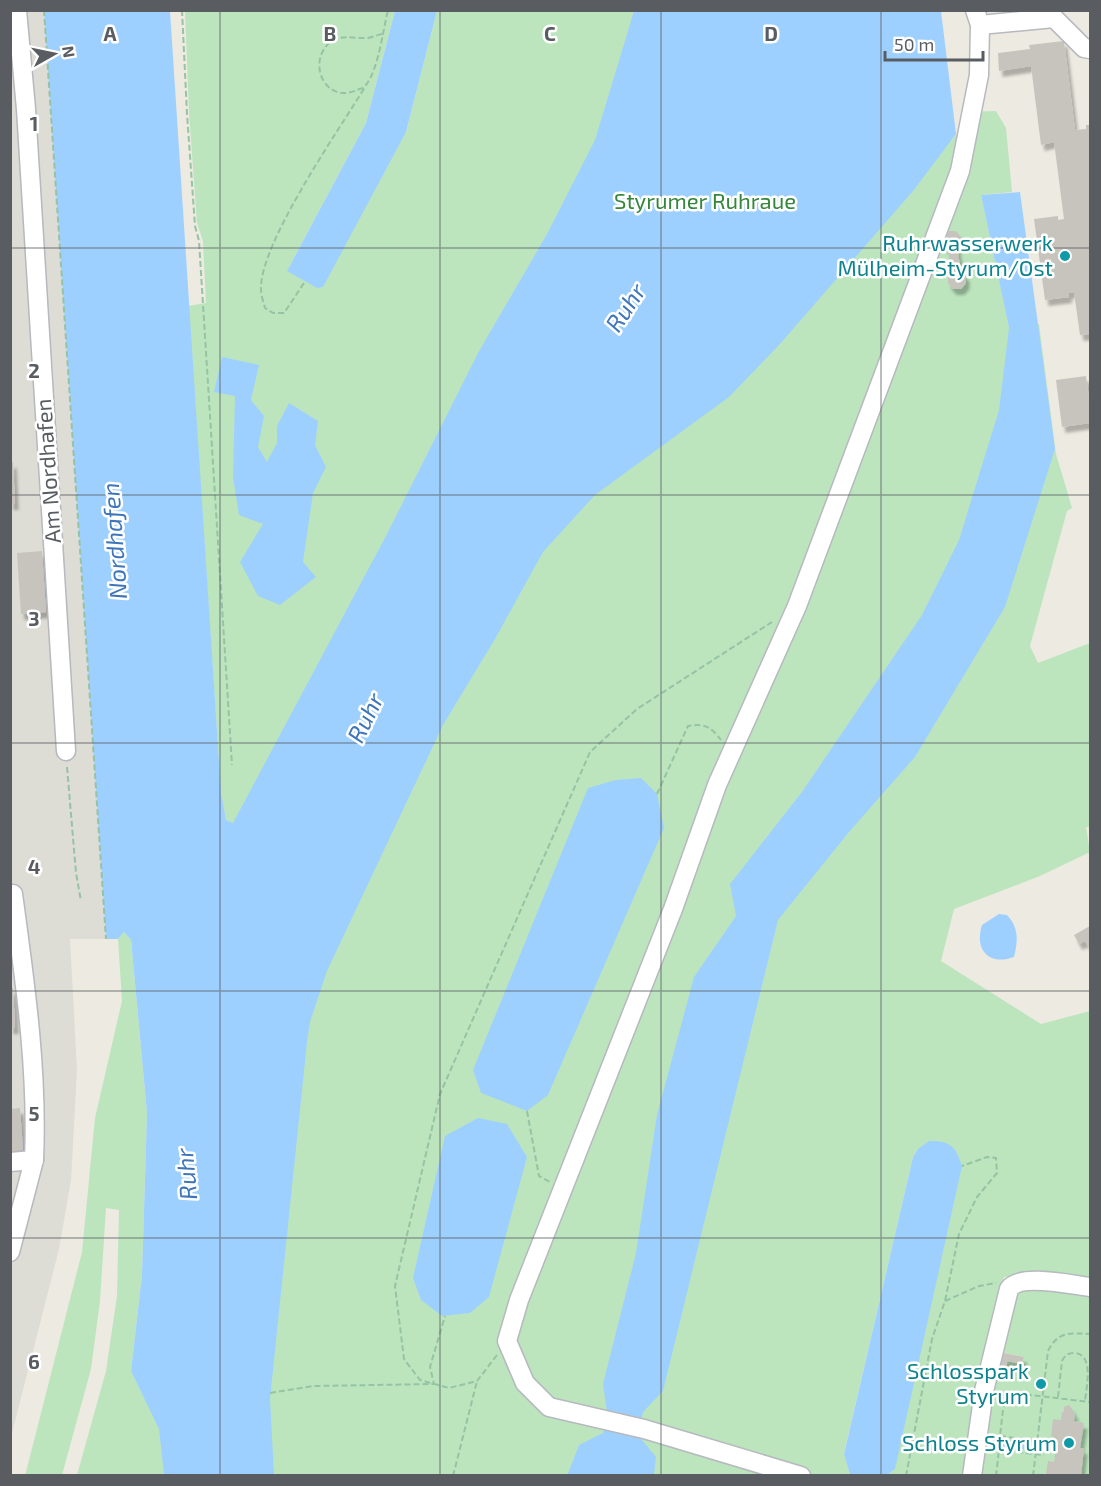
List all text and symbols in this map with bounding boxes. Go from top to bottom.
text: A [103,21,117,45]
text: B [324,21,336,45]
text: C [544,21,556,45]
text: D [764,21,778,45]
north arrow [24,24,84,84]
scale bar [885,24,982,62]
text: 50 m [894,33,934,55]
text: N [59,44,80,59]
text: 1 [30,111,38,135]
park label: Styrumer Ruhraue [614,187,796,213]
place label: Ruhrwasserwerk Mülheim-Styrum/Ost [837,229,1053,280]
marker: Ruhrwasserwerk Mülheim-Styrum/Ost [1058,249,1072,263]
water label: Ruhr [598,277,651,337]
text: 2 [28,358,40,382]
street label: Am Nordhafen [29,398,65,544]
water label: Nordhafen [95,482,132,600]
text: 3 [28,606,40,630]
water label: Ruhr [340,687,389,747]
text: 4 [28,854,41,878]
text: 5 [28,1101,40,1125]
water label: Ruhr [169,1147,202,1201]
text: 6 [28,1349,40,1373]
place label: Schlosspark Styrum [907,1357,1029,1408]
marker: Schlosspark Styrum [1034,1377,1048,1391]
place label: Schloss Styrum [902,1429,1057,1455]
marker: Schloss Styrum [1062,1436,1076,1450]

